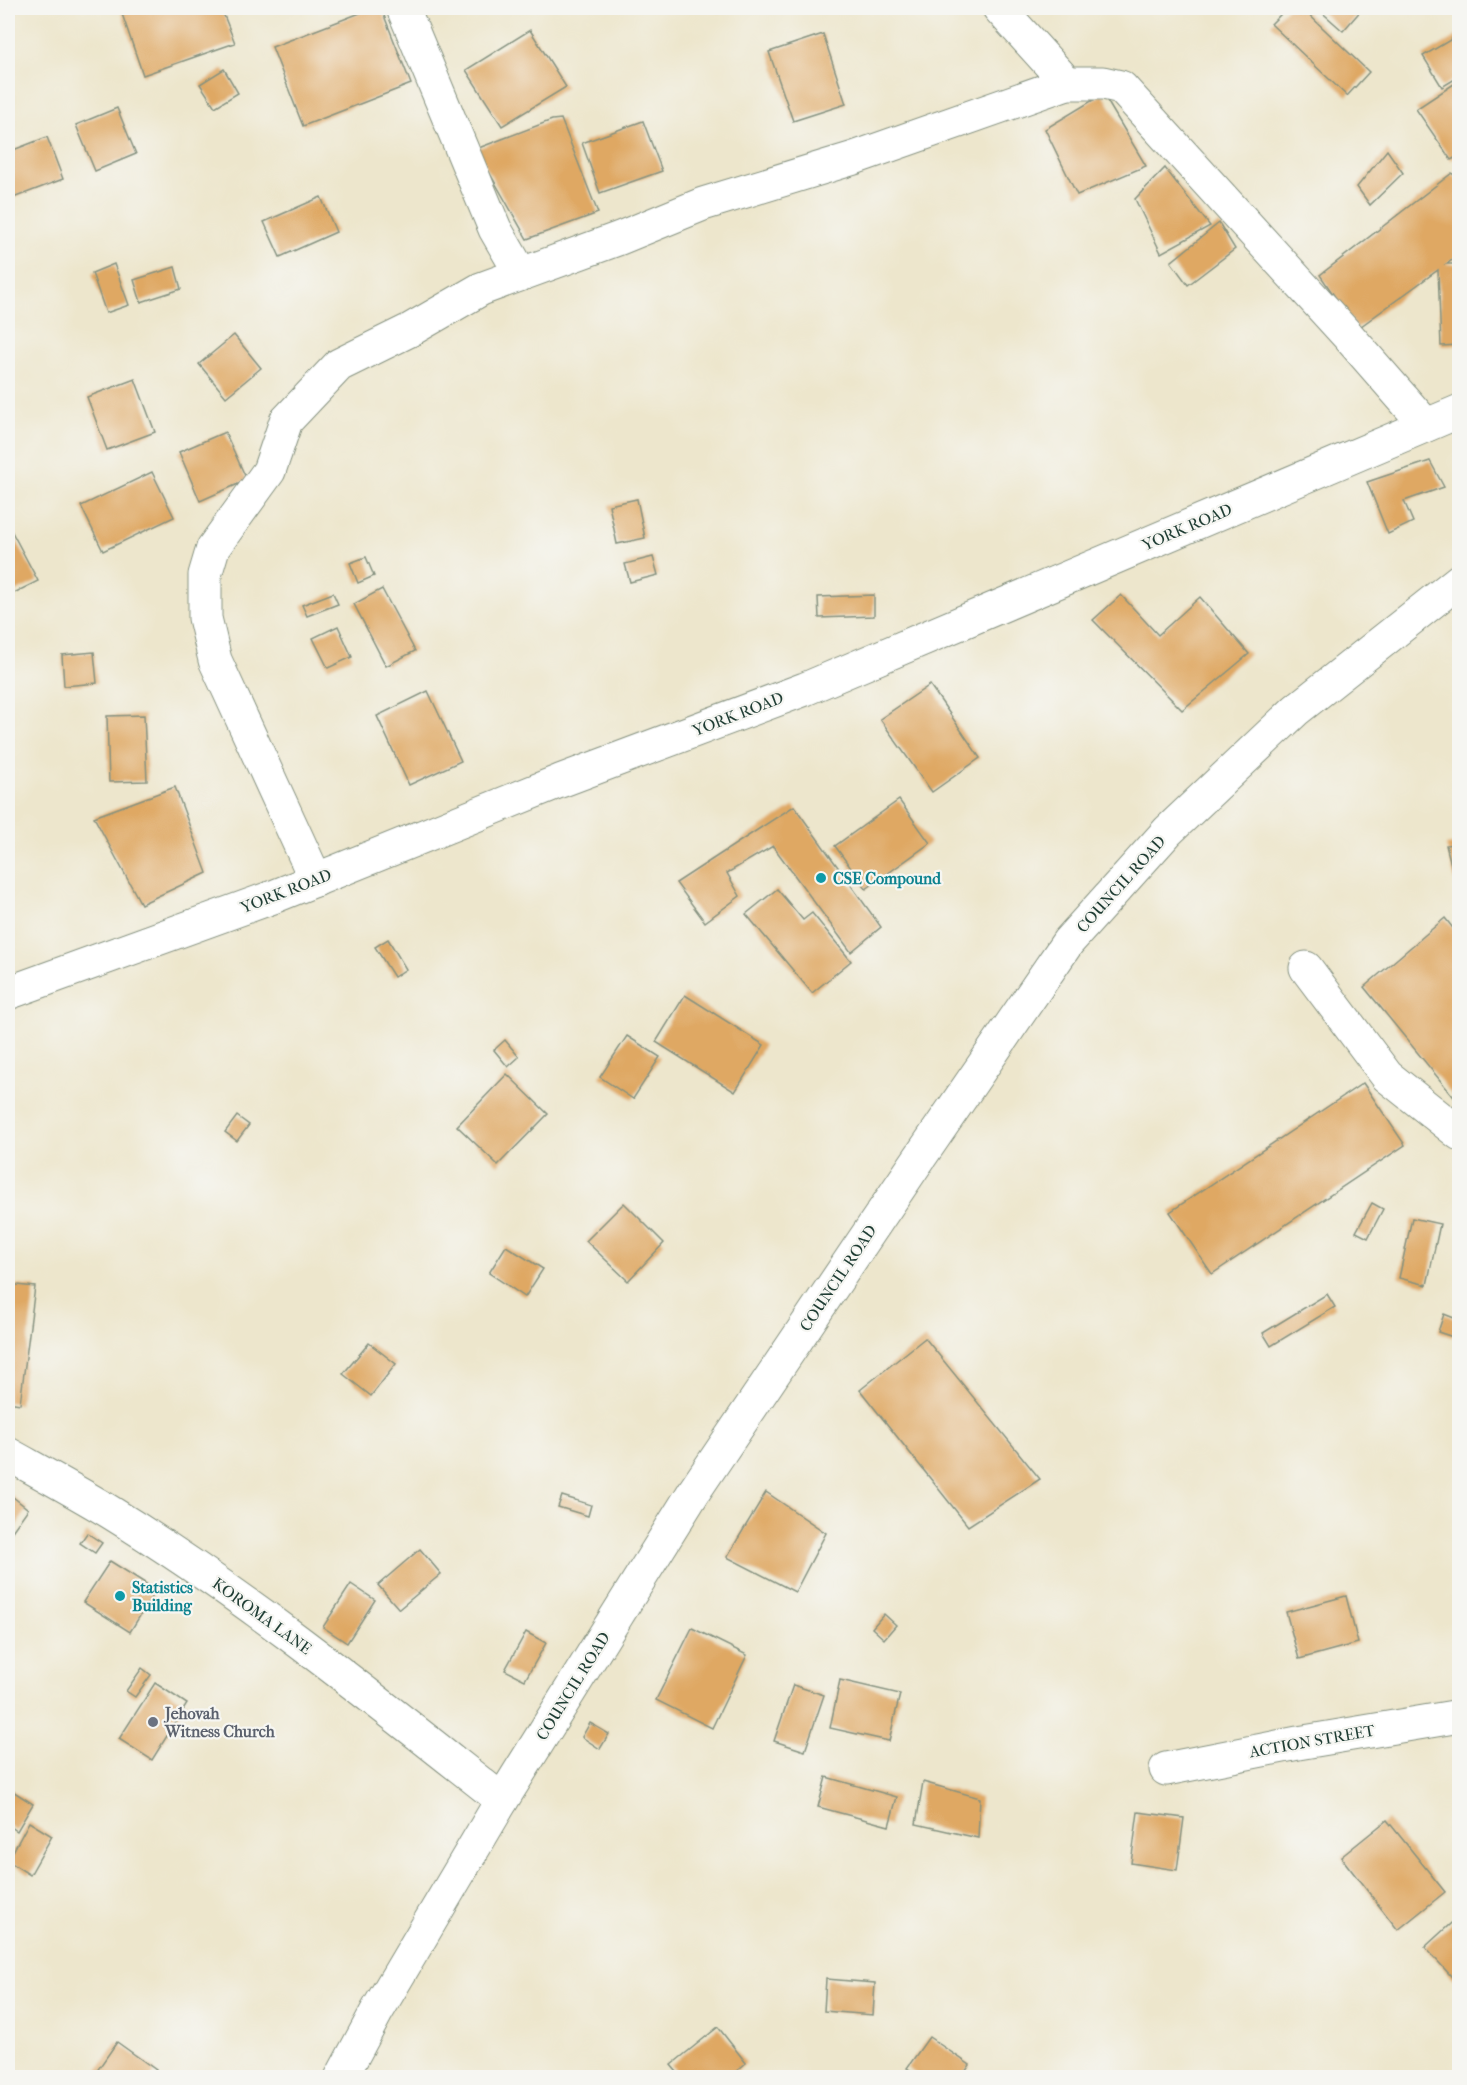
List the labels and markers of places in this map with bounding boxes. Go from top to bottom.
place label: CSE Compound [833,869,942,889]
marker: CSE Compound [814,871,828,885]
place label: Statistics Building [132,1578,193,1616]
marker: Statistics Building [113,1589,127,1603]
place label: Jehovah Witness Church [163,1704,276,1741]
marker: Jehovah Witness Church [146,1715,160,1729]

